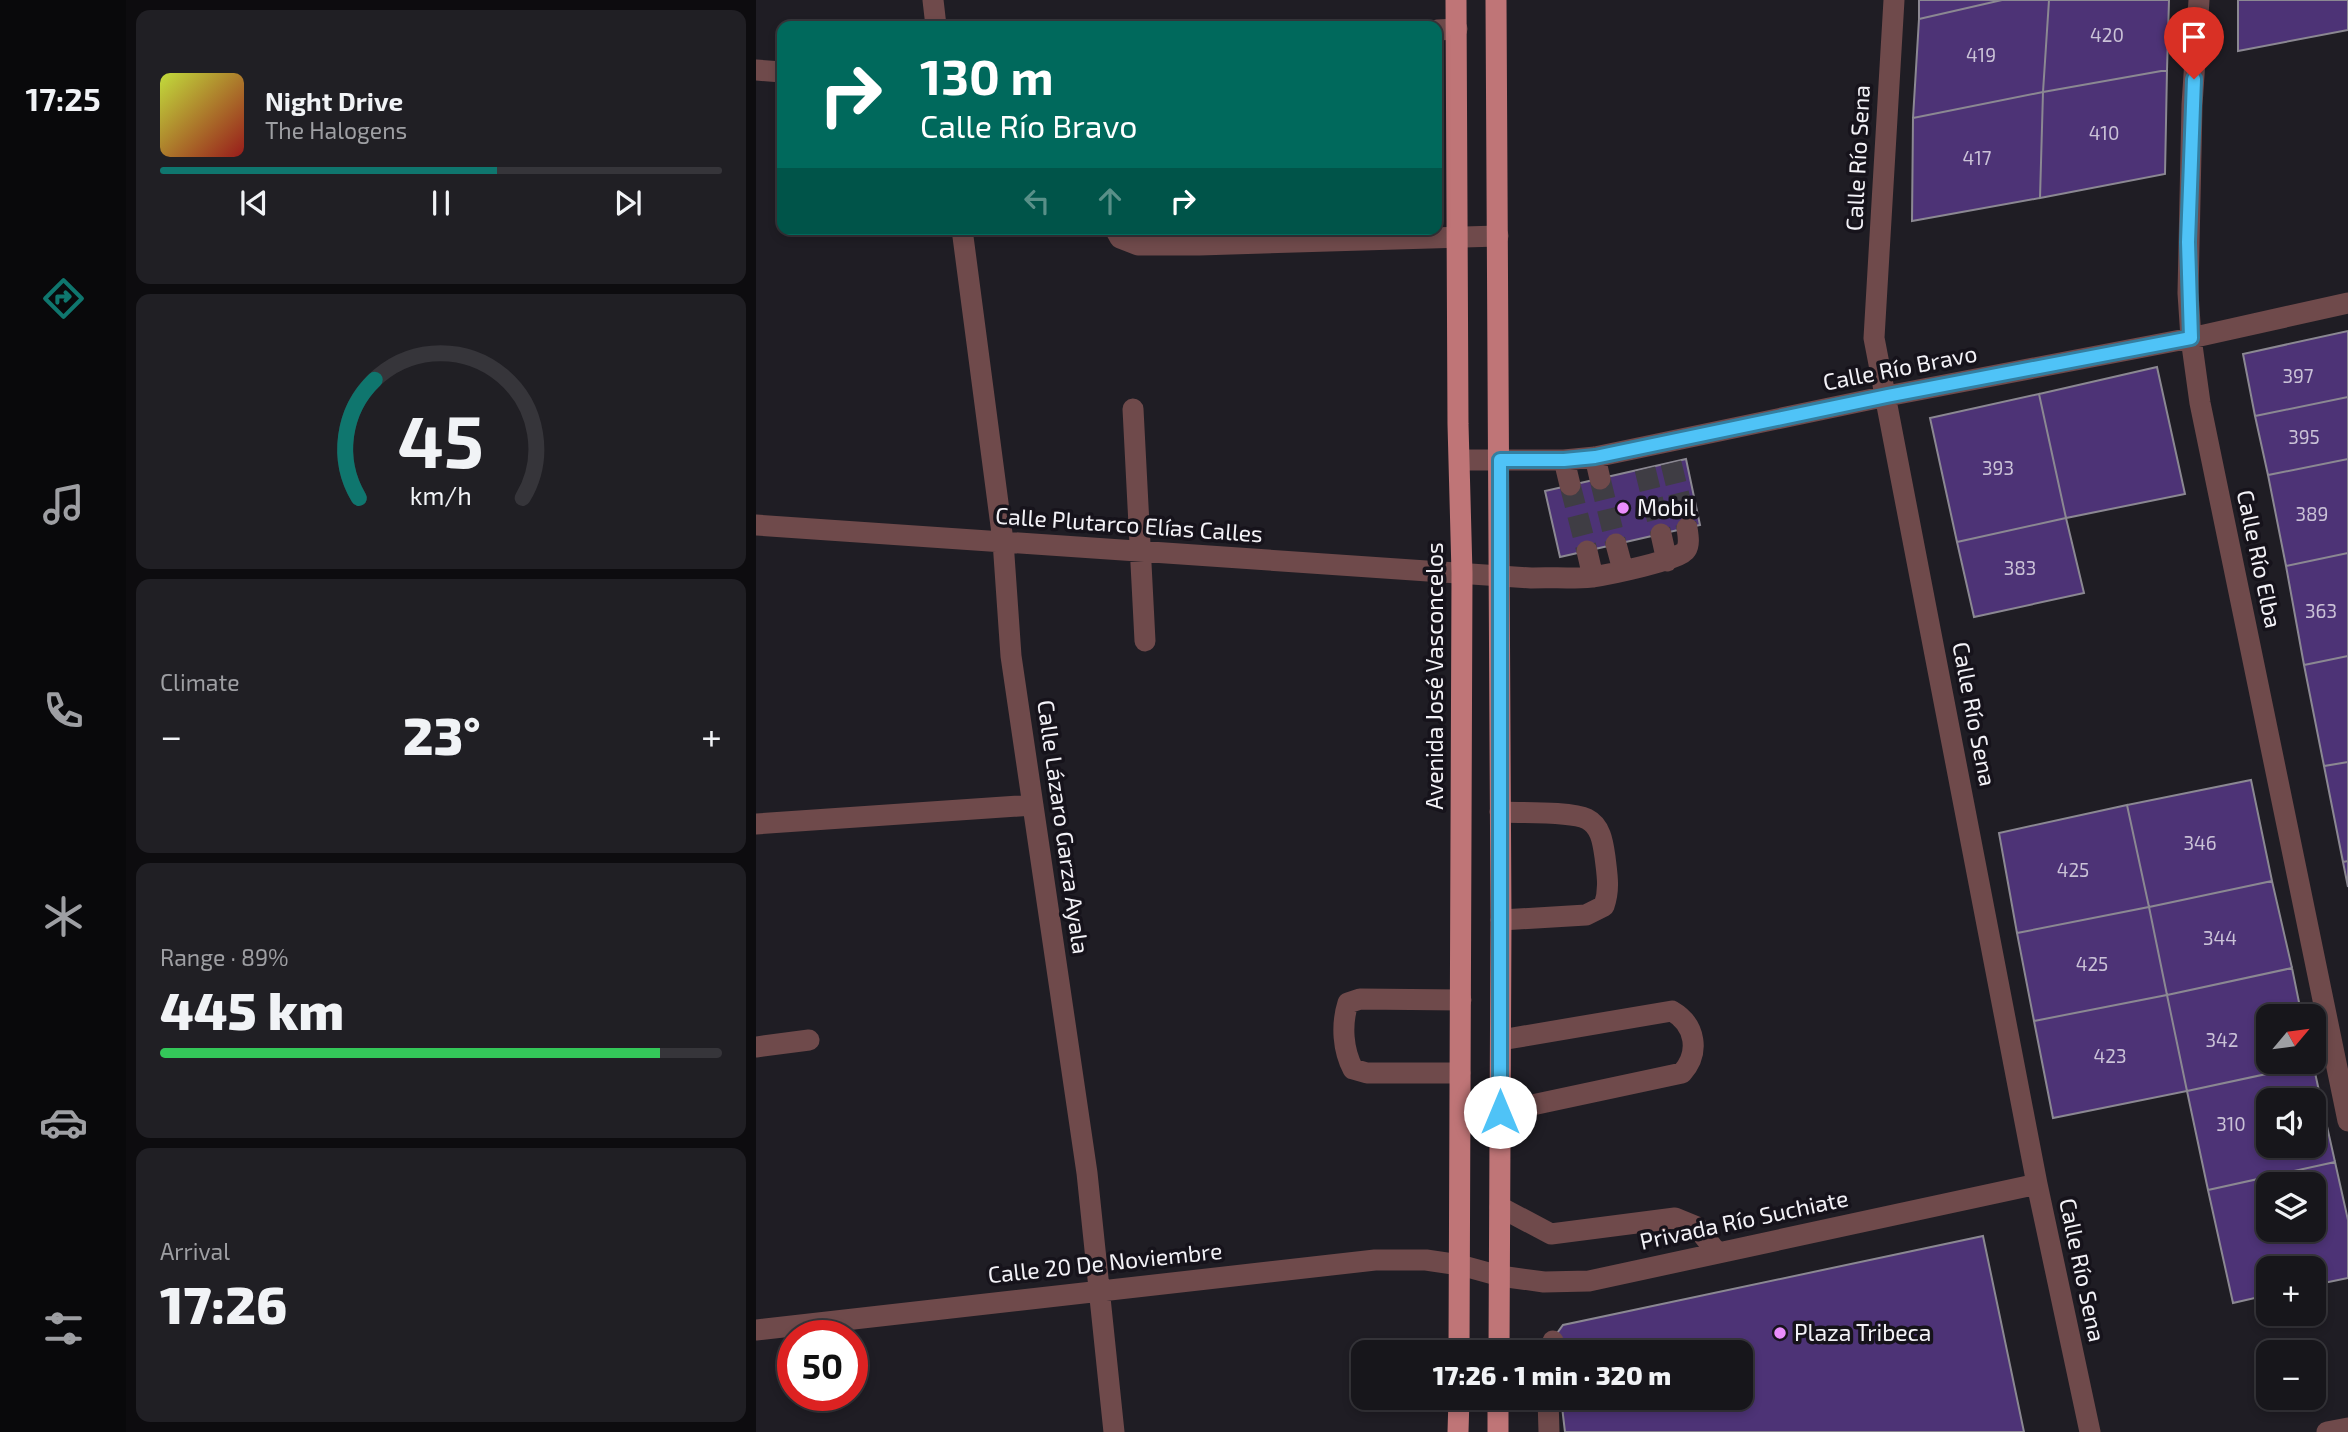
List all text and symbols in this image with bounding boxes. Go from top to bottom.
pin [2164,7,2224,79]
icon: arrive [2175,18,2213,56]
house number: 420 [2090,23,2124,46]
house number: 419 [1966,43,1996,66]
text: 130 m [920,46,1054,105]
icon: right [805,49,896,140]
text: 17:25 [25,79,101,117]
street label: Calle Río Sena [1839,84,1875,232]
text: Night Drive [265,85,403,116]
text: Calle Río Bravo [920,106,1137,144]
text: The Halogens [265,116,407,144]
house number: 410 [2089,121,2119,144]
house number: 417 [1963,146,1992,169]
icon: left [1018,182,1056,220]
icon: ahead [1091,182,1129,220]
icon: right [1164,182,1202,220]
icon: previous [235,184,273,222]
icon: pause [422,184,460,222]
icon: next [609,184,647,222]
icon: directions [39,274,88,323]
street label: Calle Río Bravo [1820,338,1979,396]
house number: 397 [2282,364,2314,387]
text: 45 [398,395,484,483]
house number: 395 [2288,425,2320,448]
house number: 393 [1982,456,2014,479]
text: km/h [410,479,472,509]
icon: music [39,480,88,529]
street label: Calle Río Elba [2232,487,2288,630]
place label: Mobil [1637,493,1696,521]
marker: Mobil [1615,500,1631,516]
street label: Calle Plutarco Elías Calles [994,501,1264,547]
house number: 389 [2296,502,2328,525]
street label: Avenida José Vasconcelos [1420,542,1448,810]
house number: 383 [2004,556,2036,579]
house number: 363 [2305,599,2337,622]
street label: Calle Río Sena [1947,639,2003,788]
text: Climate [160,668,240,696]
icon: phone [39,686,88,735]
street label: Calle Lázaro Garza Ayala [1032,698,1096,956]
text: 23° [403,703,481,765]
text: − [160,712,182,758]
text: + [701,712,722,758]
house number: 346 [2183,831,2217,854]
house number: 425 [2057,858,2089,881]
icon: climate [39,892,88,941]
house number: 344 [2203,926,2237,949]
text: Range · 89% [160,943,289,971]
house number: 425 [2076,952,2108,975]
text: 445 km [160,978,344,1040]
north arrow [2256,1004,2326,1074]
map controls [2256,1004,2326,1410]
house number: 342 [2206,1028,2238,1051]
house number: 423 [2094,1044,2126,1067]
position arrow [1463,1075,1537,1149]
button: sound [2256,1088,2326,1158]
icon: car [39,1098,88,1147]
house number: 310 [2216,1112,2246,1135]
button: layers [2256,1172,2326,1242]
street label: Privada Río Suchiate [1637,1183,1851,1255]
street label: Calle Río Sena [2054,1195,2112,1344]
street label: Calle 20 De Noviembre [986,1236,1223,1288]
text: Arrival [160,1237,230,1265]
button: + [2256,1256,2326,1326]
text: 17:26 [160,1272,287,1334]
icon: filters [39,1304,88,1353]
place label: Plaza Tribeca [1794,1318,1931,1346]
speed limit sign: 50 [777,1320,868,1411]
marker: Plaza Tribeca [1772,1325,1788,1341]
button: − [2256,1340,2326,1410]
text: 17:26 · 1 min · 320 m [1433,1359,1671,1390]

